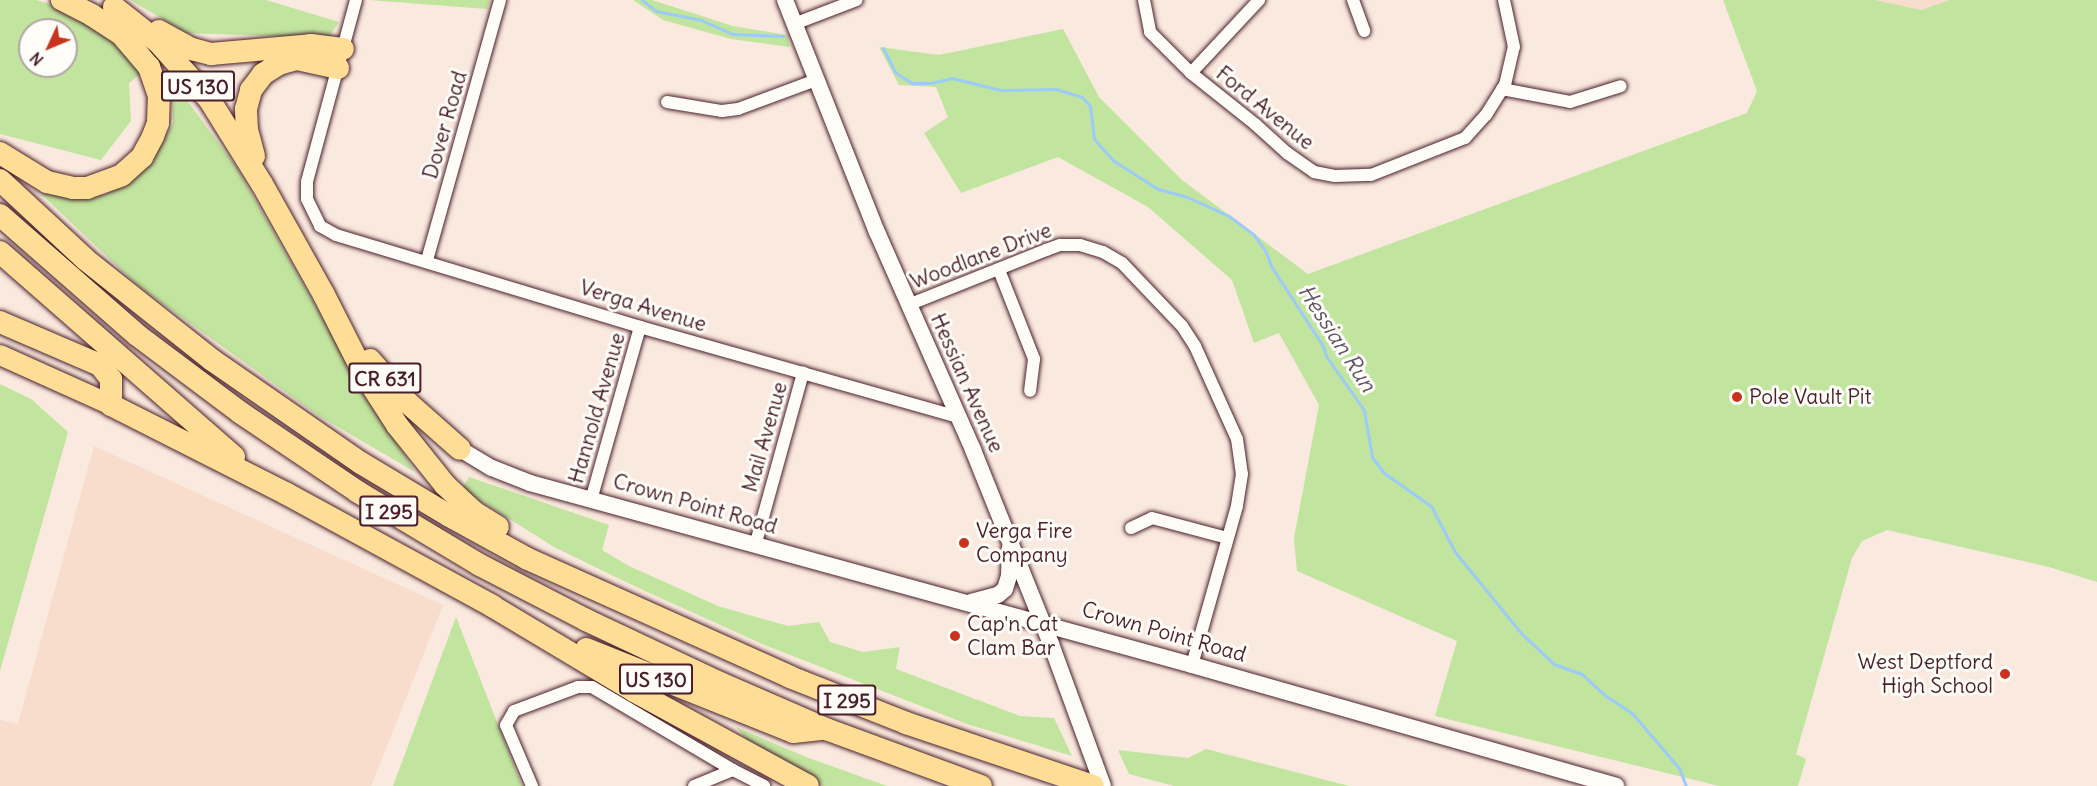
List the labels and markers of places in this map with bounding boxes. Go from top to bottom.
place label: Pole Vault Pit [1749,384,1872,410]
marker: Pole Vault Pit [1730,390,1744,404]
place label: Verga Fire Company [976,518,1073,568]
marker: Verga Fire Company [957,536,971,550]
place label: Cap'n Cat Clam Bar [967,611,1058,661]
marker: Cap'n Cat Clam Bar [948,629,962,643]
place label: West Deptford High School [1858,649,1993,699]
marker: West Deptford High School [1998,667,2012,681]

